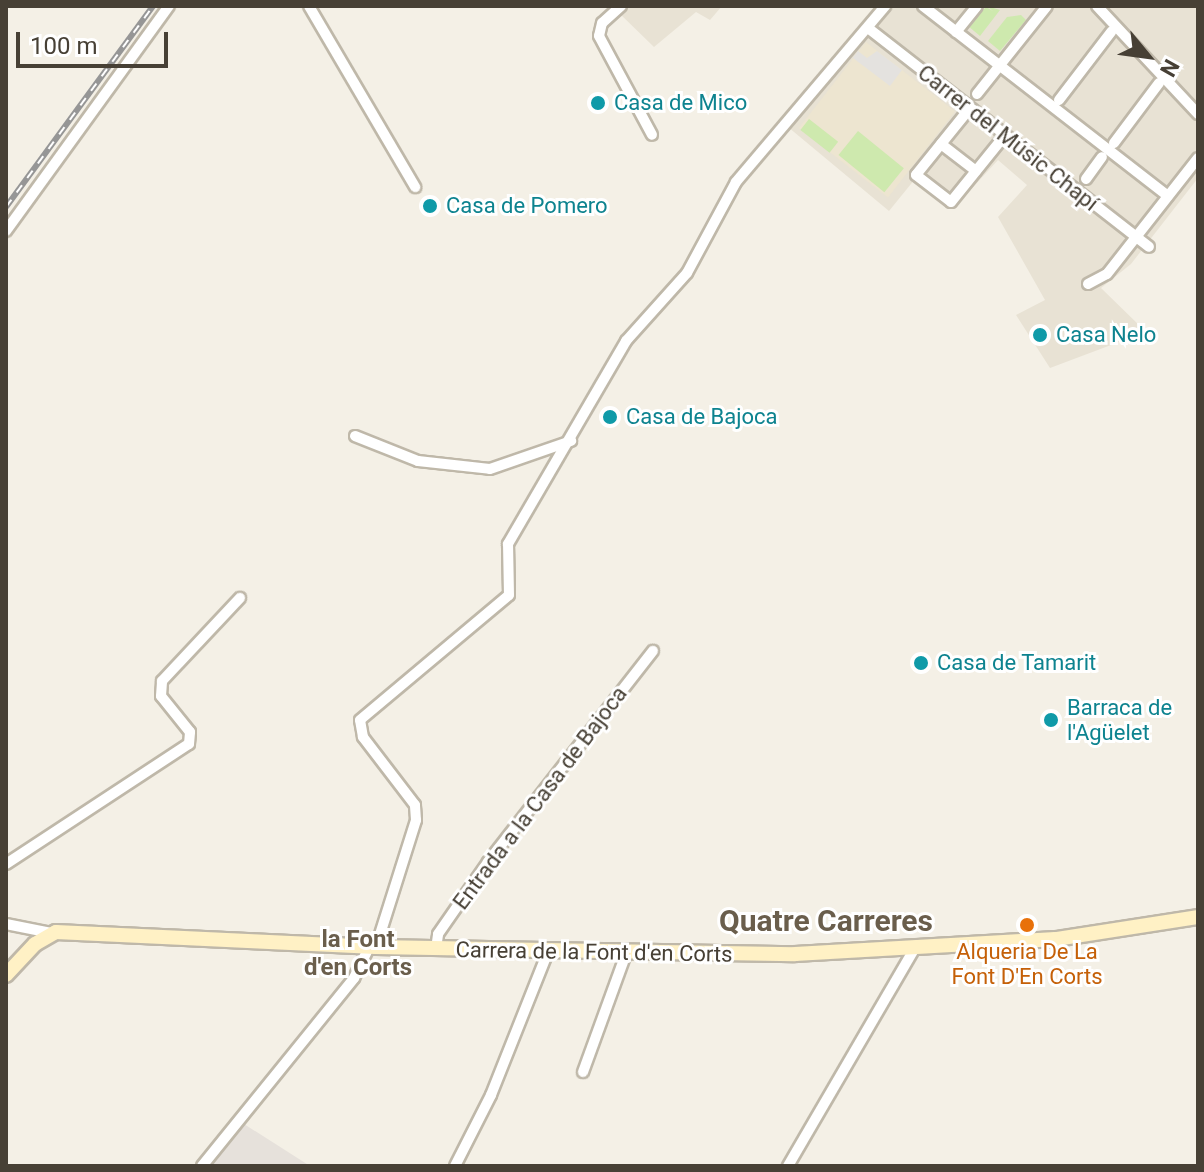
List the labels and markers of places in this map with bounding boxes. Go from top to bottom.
place label: Casa de Mico [614,90,747,116]
marker: Casa de Mico [589,94,607,112]
place label: Casa de Pomero [446,193,608,219]
marker: Casa de Pomero [421,197,439,215]
place label: Casa Nelo [1056,322,1156,348]
marker: Casa Nelo [1031,326,1049,344]
place label: Casa de Bajoca [626,404,778,430]
marker: Casa de Bajoca [601,408,619,426]
place label: Casa de Tamarit [937,650,1097,676]
marker: Casa de Tamarit [912,654,930,672]
place label: Barraca de l'Agüelet [1067,694,1172,746]
marker: Barraca de l'Agüelet [1042,711,1060,729]
marker: Alqueria De La Font D'En Corts [1018,916,1036,934]
place label: Alqueria De La Font D'En Corts [951,938,1103,990]

